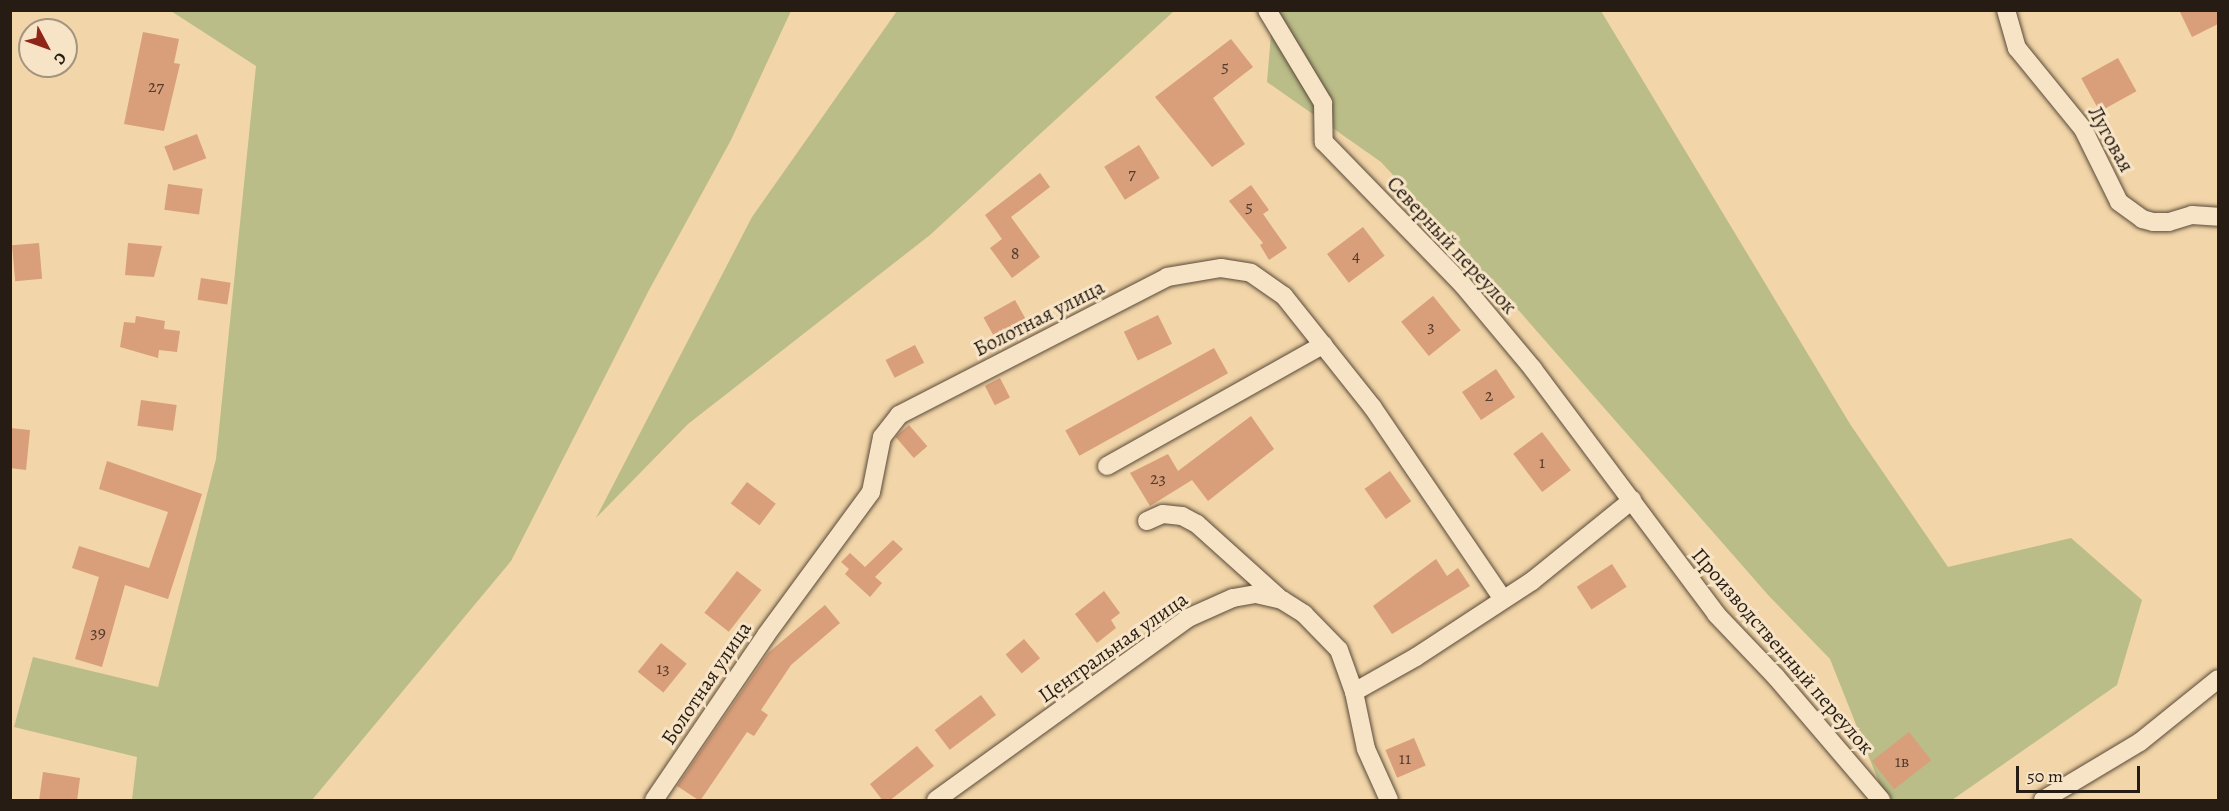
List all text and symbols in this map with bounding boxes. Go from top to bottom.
north arrow [18,18,78,78]
text: С [49,48,72,69]
house number: 5 [1221,55,1229,77]
house number: 27 [148,75,164,97]
street label: Луговая [2083,102,2139,176]
house number: 7 [1128,162,1136,184]
street label: Северный переулок [1382,171,1522,319]
house number: 5 [1245,195,1253,217]
house number: 8 [1011,242,1019,264]
house number: 4 [1352,244,1360,266]
street label: Болотная улица [969,274,1109,362]
house number: 3 [1427,315,1435,337]
house number: 2 [1485,384,1493,406]
house number: 1 [1539,451,1545,473]
house number: 23 [1150,467,1166,489]
street label: Производственный переулок [1686,543,1880,759]
street label: Центральная улица [1034,586,1192,708]
street label: Болотная улица [655,617,757,749]
house number: 39 [90,621,106,643]
house number: 13 [656,657,670,679]
house number: 11 [1399,747,1411,769]
house number: 1в [1895,750,1909,772]
scale bar [2019,754,2144,792]
text: 50 m [2027,764,2063,788]

